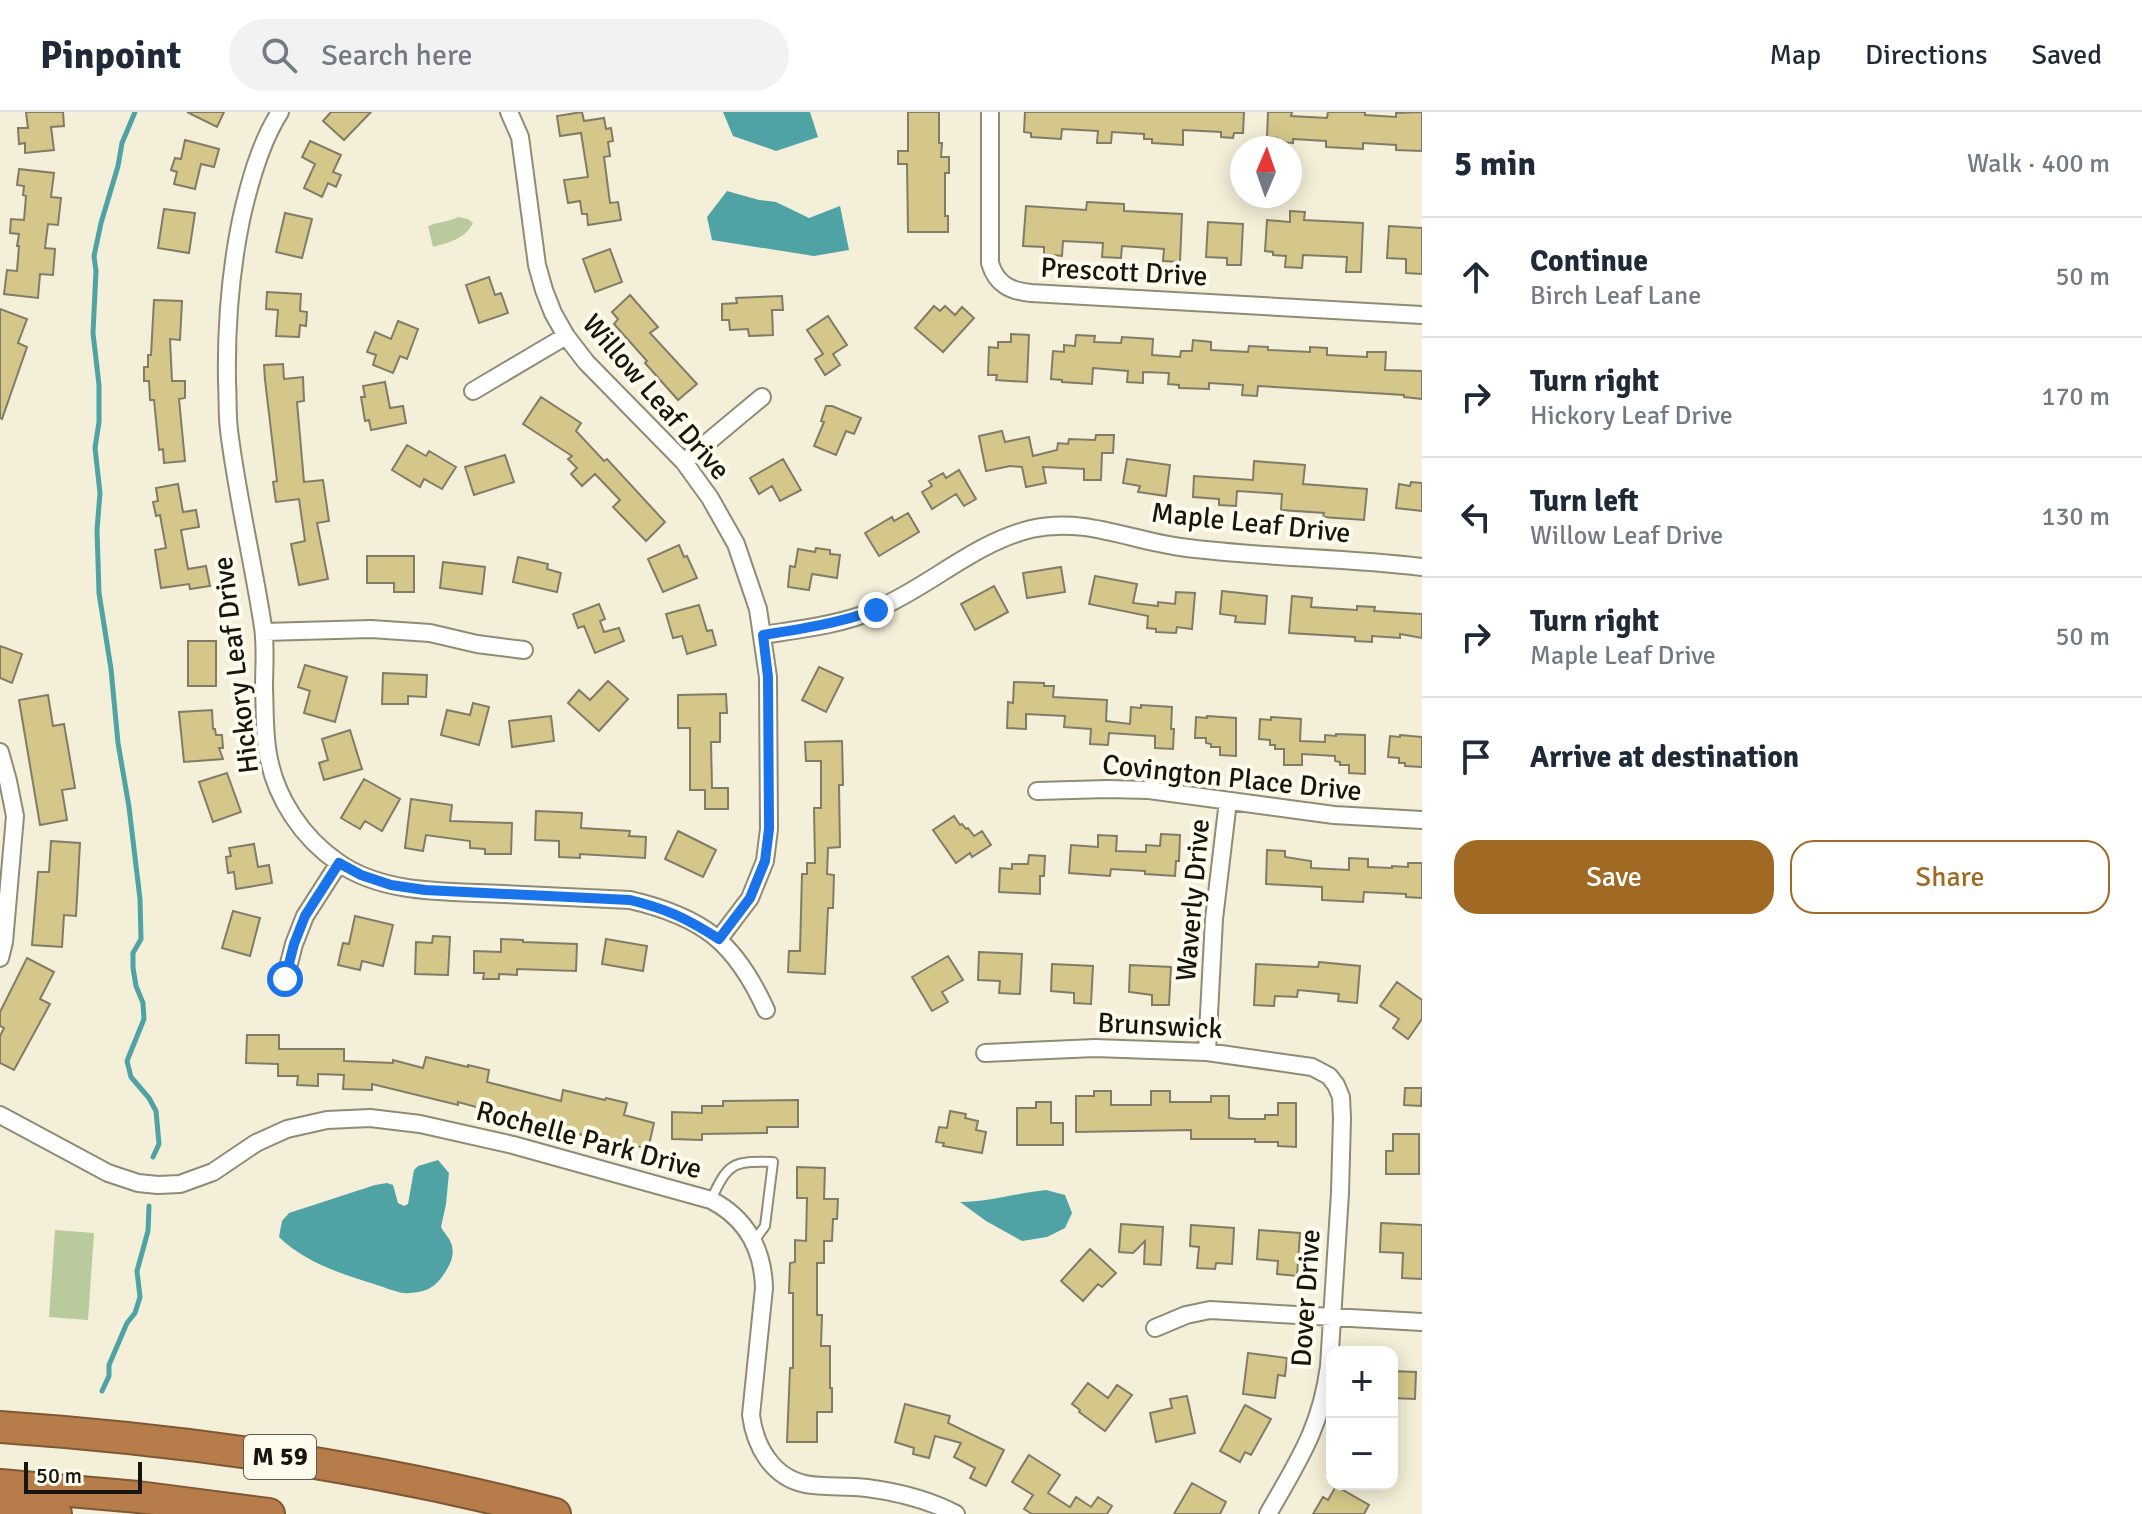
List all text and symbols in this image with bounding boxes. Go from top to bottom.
search box [229,19,789,91]
text: Pinpoint [40,32,181,79]
icon: search [257,33,301,77]
text: Search here [321,37,472,74]
text: Map [1769,38,1821,72]
text: Directions [1865,38,1987,72]
text: Saved [2031,38,2102,72]
north arrow [1230,136,1302,208]
text: 5 min [1454,143,1536,185]
text: Walk · 400 m [1967,148,2110,180]
text: Continue [1530,243,1648,280]
street label: Prescott Drive [1040,251,1208,293]
icon: ahead [1454,255,1498,299]
text: 50 m [2055,261,2110,293]
text: Birch Leaf Lane [1530,280,1701,312]
street label: Willow Leaf Drive [575,307,737,487]
text: Turn right [1530,363,1659,400]
icon: right [1454,375,1498,419]
text: 170 m [2041,381,2110,413]
text: Hickory Leaf Drive [1530,400,1733,432]
text: Turn left [1530,483,1639,520]
icon: left [1454,495,1498,539]
street label: Maple Leaf Drive [1150,496,1352,550]
text: 130 m [2041,501,2110,533]
text: Willow Leaf Drive [1530,520,1723,552]
street label: Hickory Leaf Drive [206,555,266,775]
route end [858,592,894,628]
text: Turn right [1530,603,1659,640]
icon: right [1454,615,1498,659]
text: 50 m [2055,621,2110,653]
text: Maple Leaf Drive [1530,640,1716,672]
icon: arrive [1454,735,1498,779]
text: Arrive at destination [1530,739,1799,776]
street label: Covington Place Drive [1101,747,1363,809]
street label: Waverly Drive [1169,817,1217,983]
button: Save [1454,840,1774,914]
button: Share [1790,840,2110,914]
route start [267,961,303,997]
street label: Brunswick [1097,1006,1223,1046]
street label: Rochelle Park Drive [472,1094,706,1186]
street label: Dover Drive [1284,1228,1328,1368]
map controls [1326,1346,1398,1490]
button: + [1326,1346,1398,1418]
button: − [1326,1418,1398,1490]
road number: M 59 [244,1435,316,1479]
scale bar [24,1458,142,1494]
text: 50 m [36,1462,82,1489]

